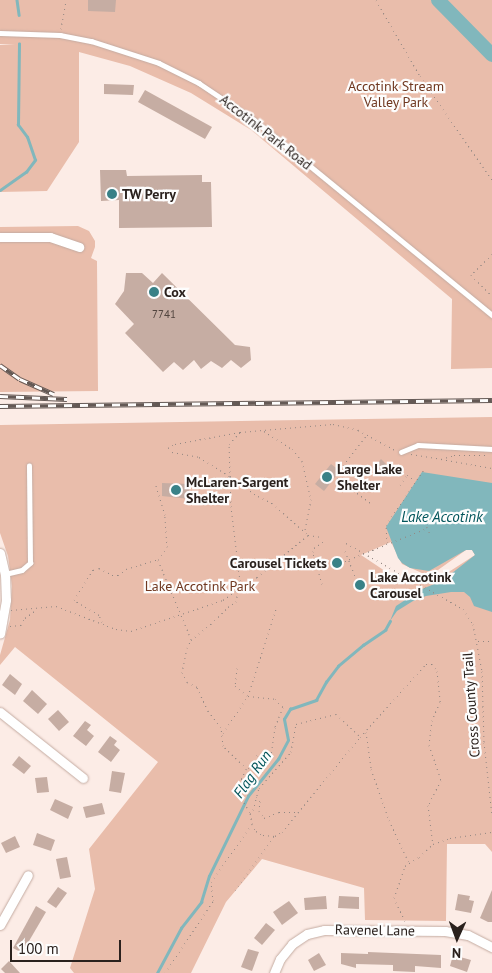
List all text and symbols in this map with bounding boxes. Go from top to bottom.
park label: Accotink Stream Valley Park [348,78,444,110]
street label: Accotink Park Road [216,91,316,173]
place label: TW Perry [122,186,176,202]
marker: TW Perry [106,188,118,200]
place label: Cox [164,284,186,300]
marker: Cox [148,286,160,298]
house number: 7741 [152,307,176,321]
place label: Large Lake Shelter [337,461,402,494]
marker: Large Lake Shelter [321,471,333,483]
place label: McLaren-Sargent Shelter [186,474,289,507]
marker: McLaren-Sargent Shelter [170,484,182,496]
water label: Lake Accotink [401,508,483,526]
place label: Carousel Tickets [229,555,327,571]
marker: Carousel Tickets [331,557,343,569]
place label: Lake Accotink Carousel [370,569,452,602]
park label: Lake Accotink Park [144,578,256,594]
marker: Lake Accotink Carousel [354,579,366,591]
street label: Cross County Trail [459,651,483,759]
water label: Flag Run [229,747,275,801]
north arrow [432,913,482,963]
street label: Ravenel Lane [335,921,415,939]
scale bar [12,930,124,962]
text: 100 m [18,939,59,958]
text: N [452,944,461,962]

